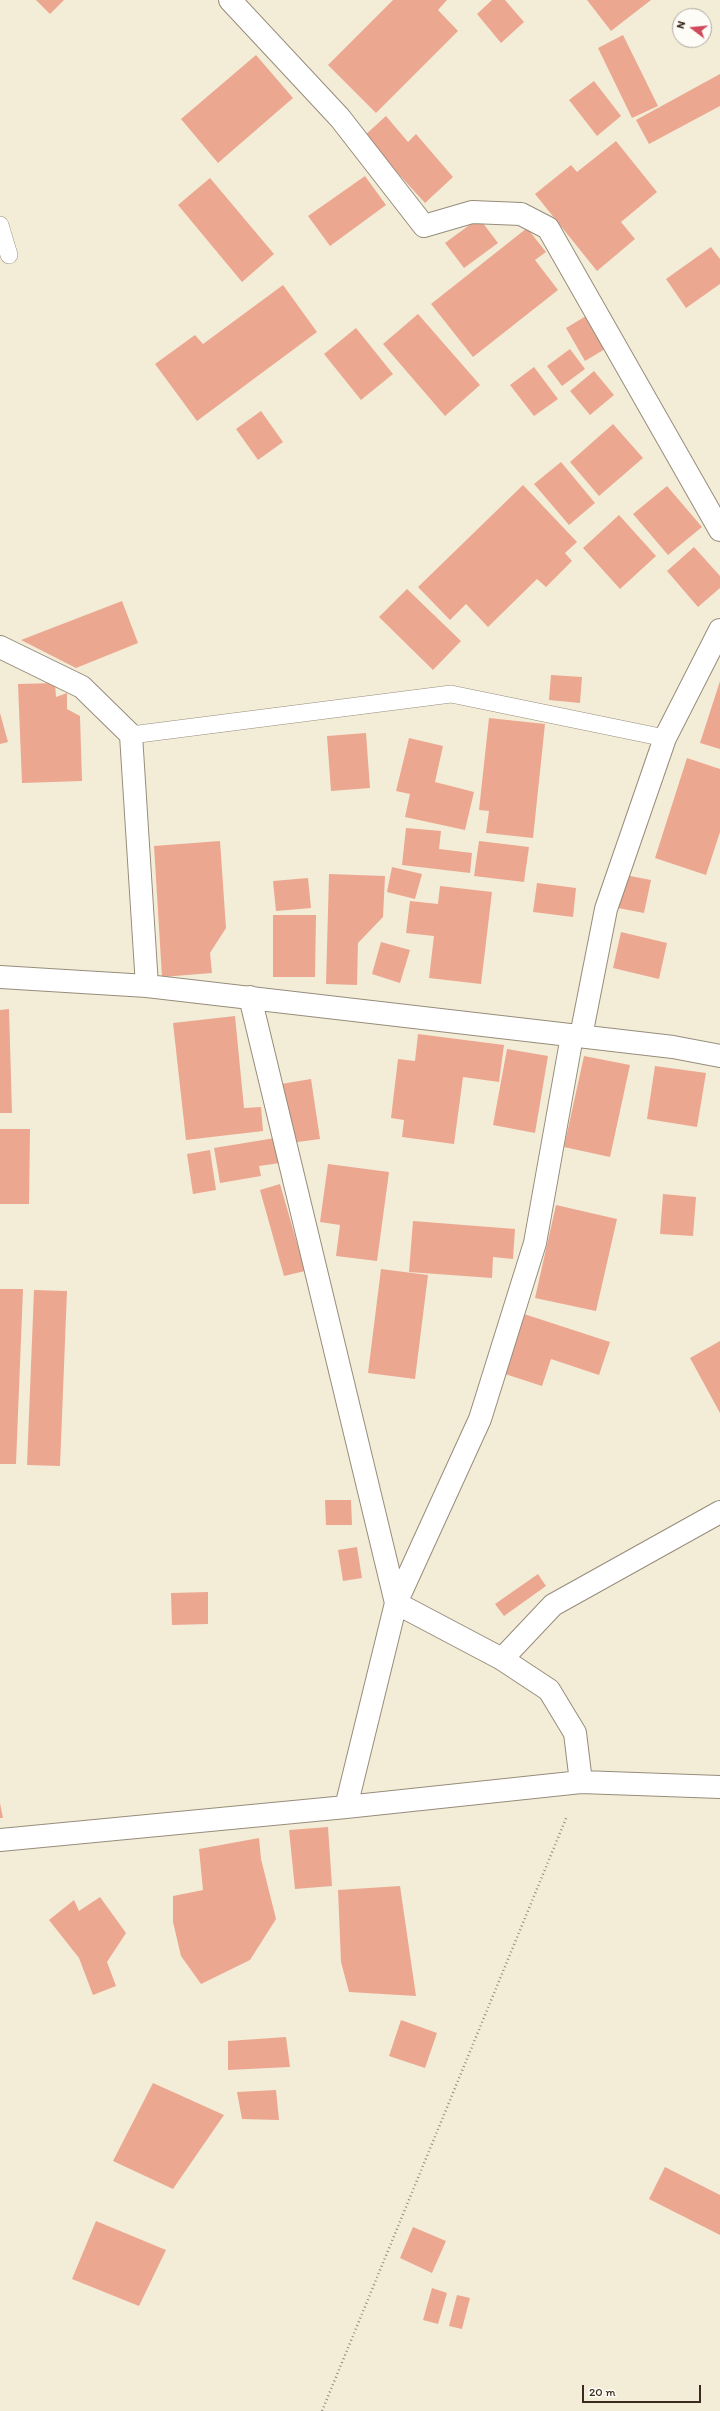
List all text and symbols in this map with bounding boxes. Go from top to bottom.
north arrow [672,8,712,48]
text: N [674,19,688,30]
scale bar [584,2377,703,2403]
text: 20 m [589,2385,616,2399]

